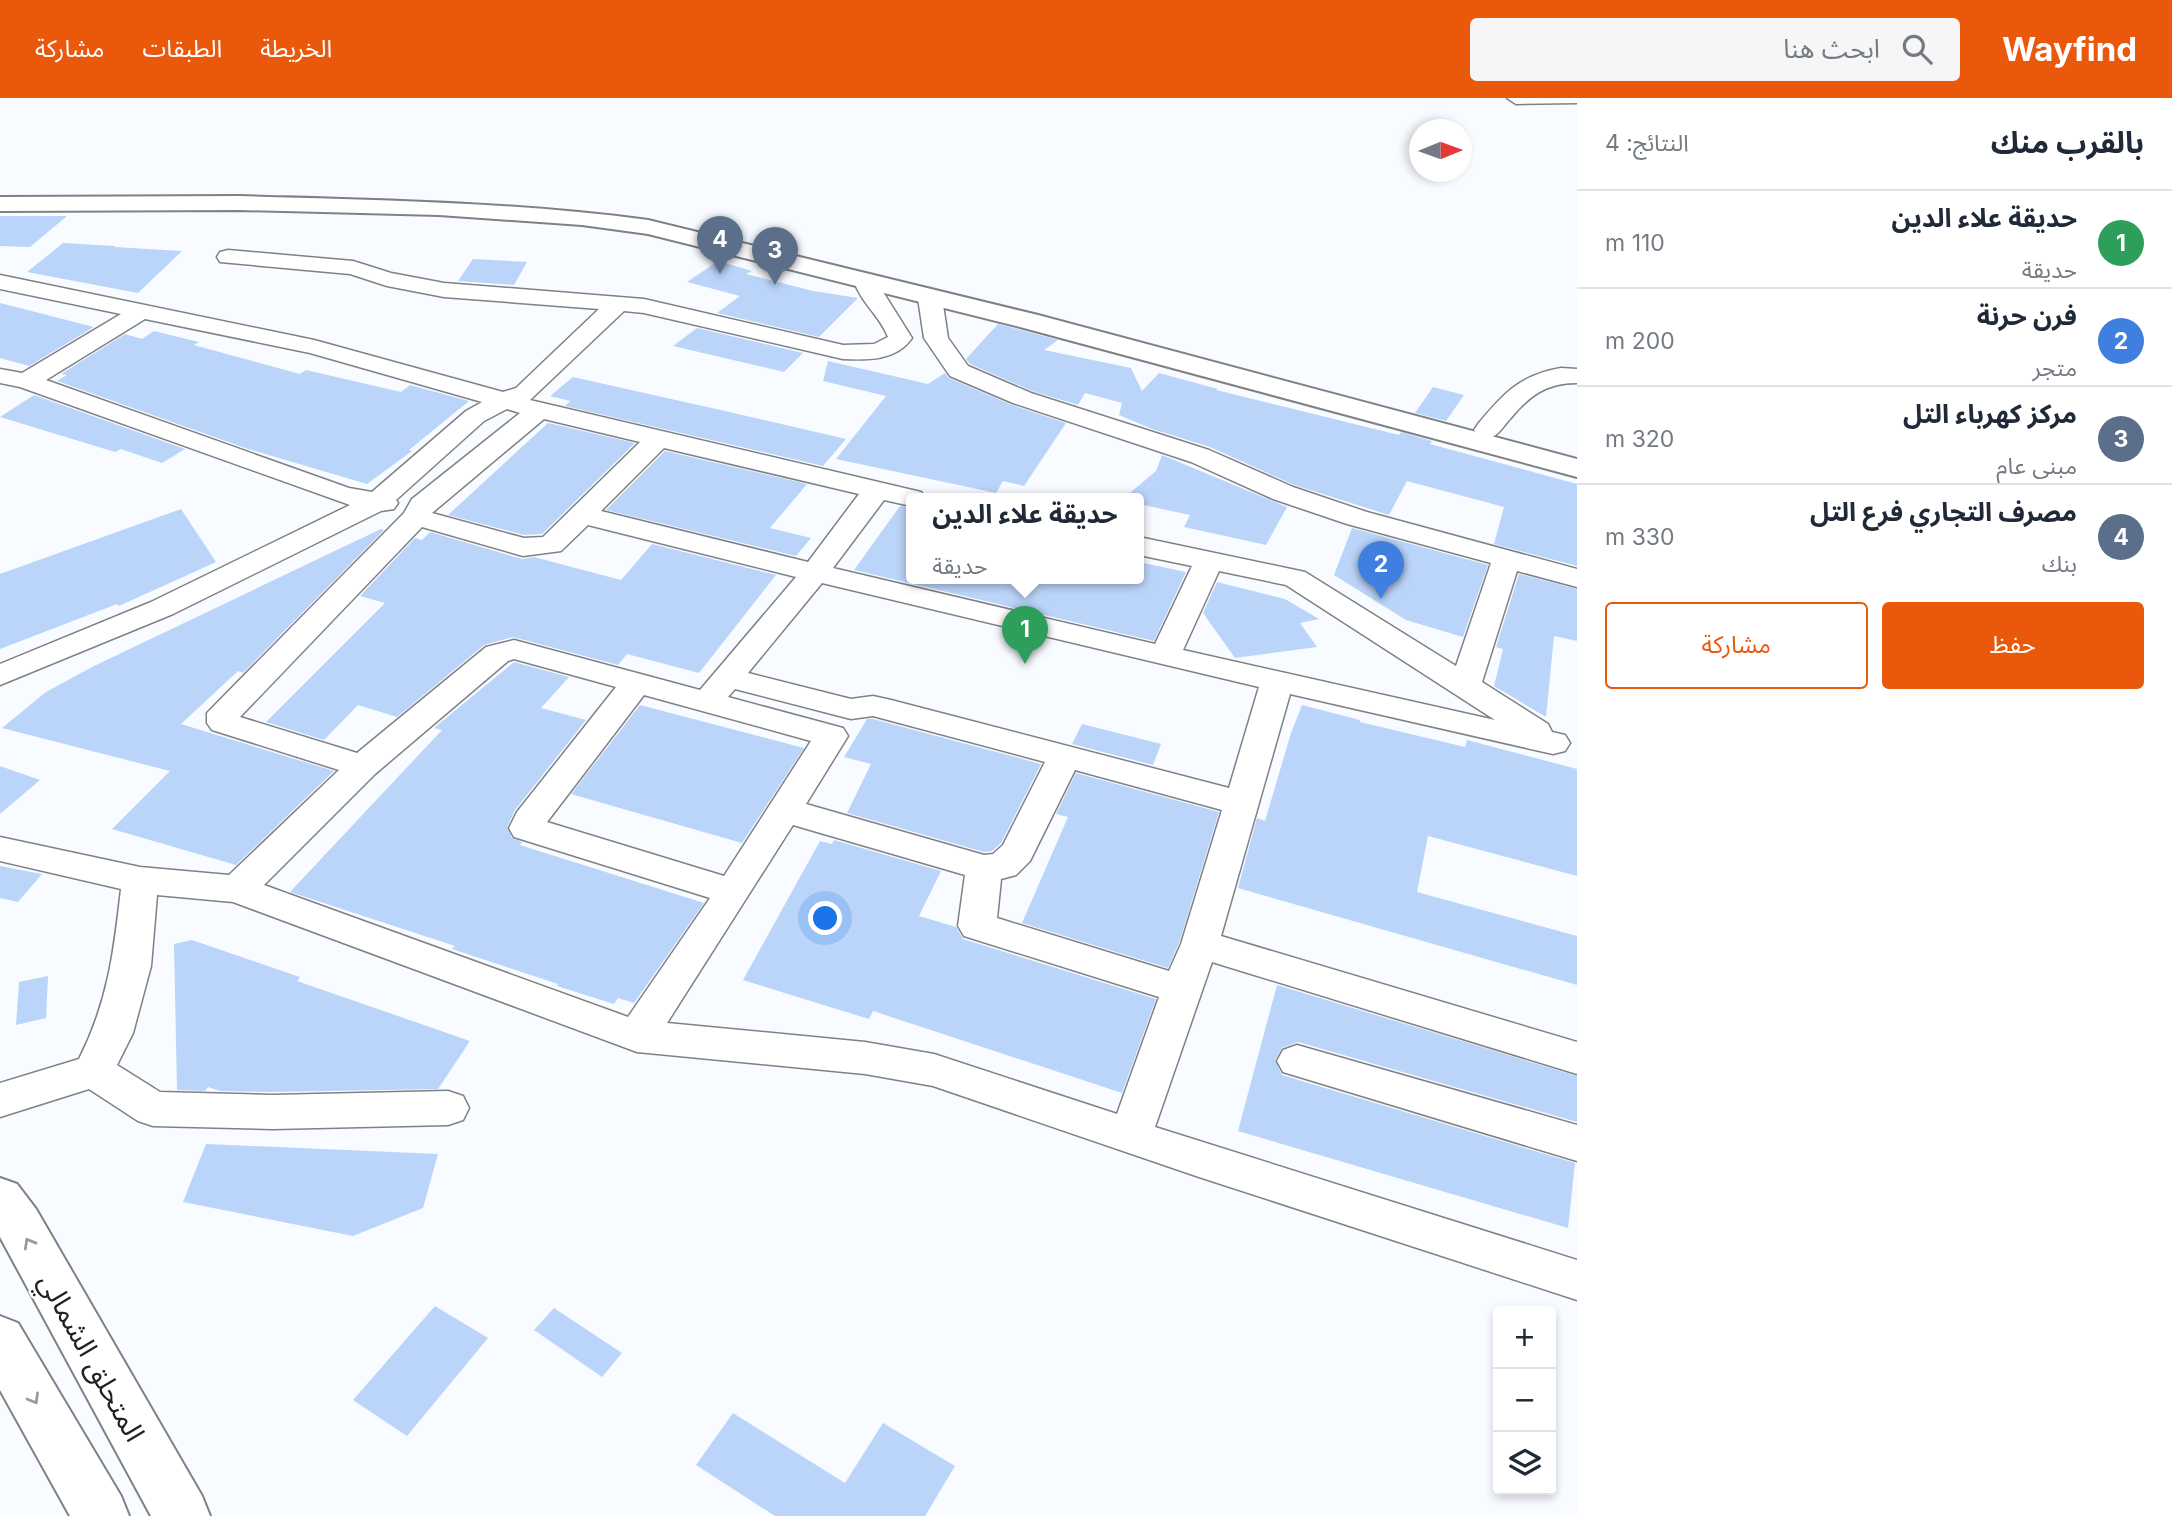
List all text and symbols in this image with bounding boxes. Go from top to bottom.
search box [1470,18,1960,81]
text: Wayfind [2002,29,2137,69]
icon: search [1898,30,1936,68]
text: ابحث هنا [1783,33,1880,64]
text: مشاركة [35,34,104,63]
text: الطبقات [142,34,222,63]
text: الخريطة [260,34,332,63]
north arrow [1409,119,1472,182]
text: بالقرب منك [1991,124,2144,160]
text: النتائج: 4 [1605,129,1689,157]
text: حديقة علاء الدين [1892,202,2077,233]
pin: 4 [697,216,743,274]
pin: 3 [752,227,798,285]
text: 110 m [1605,229,1665,257]
text: 1 [2116,229,2126,257]
text: حديقة [2022,256,2077,284]
text: فرن حرنة [1977,300,2077,331]
text: 200 m [1605,327,1675,355]
text: 2 [2114,327,2128,355]
text: متجر [2033,354,2077,382]
text: مركز كهرباء التل [1903,398,2077,429]
text: 320 m [1605,425,1674,453]
text: 3 [2114,425,2128,453]
text: مبنى عام [1996,452,2077,480]
popup [906,493,1144,584]
text: مصرف التجاري فرع التل [1810,496,2077,527]
text: حديقة علاء الدين [932,498,1118,529]
text: 330 m [1605,523,1675,551]
text: 4 [2113,523,2129,551]
pin: 2 [1358,541,1404,599]
text: بنك [2042,550,2077,578]
text: حديقة [932,552,988,580]
button: مشاركة [1605,602,1868,689]
button: حفظ [1882,602,2144,689]
pin: 1 [1002,606,1048,664]
your location [808,901,842,935]
one-way arrow [24,1237,37,1250]
street label: المتحلق الشمالي [28,1267,152,1449]
map controls [1493,1306,1556,1495]
button: + [1493,1306,1556,1369]
button: − [1493,1369,1556,1432]
one-way arrow [26,1392,39,1404]
button: layers [1493,1432,1556,1495]

